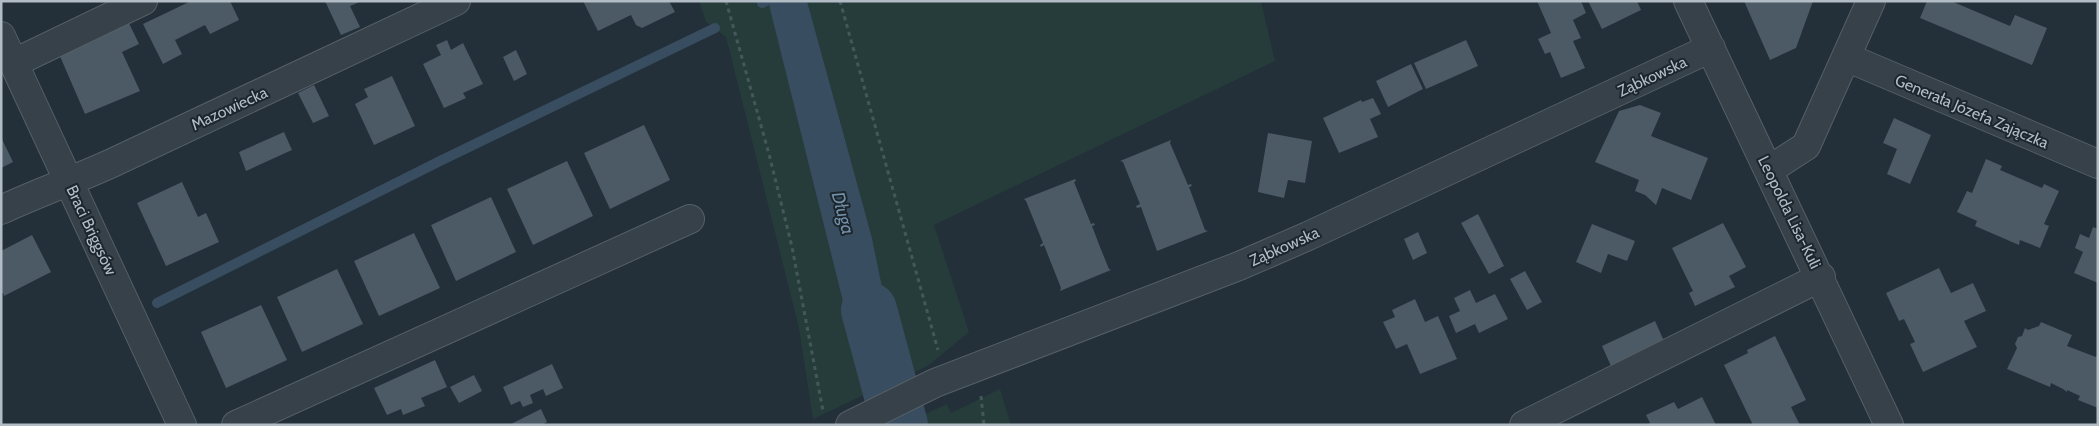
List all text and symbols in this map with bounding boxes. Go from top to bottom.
street label: Ząbkowska [1615,52,1690,101]
street label: Generała Józefa Zajączka [1892,70,2052,153]
street label: Mazowiecka [188,82,271,134]
street label: Leopolda Lisa-Kuli [1754,153,1825,272]
street label: Braci Briggsów [62,182,121,279]
water label: Długa [827,189,859,237]
street label: Ząbkowska [1247,223,1322,270]

